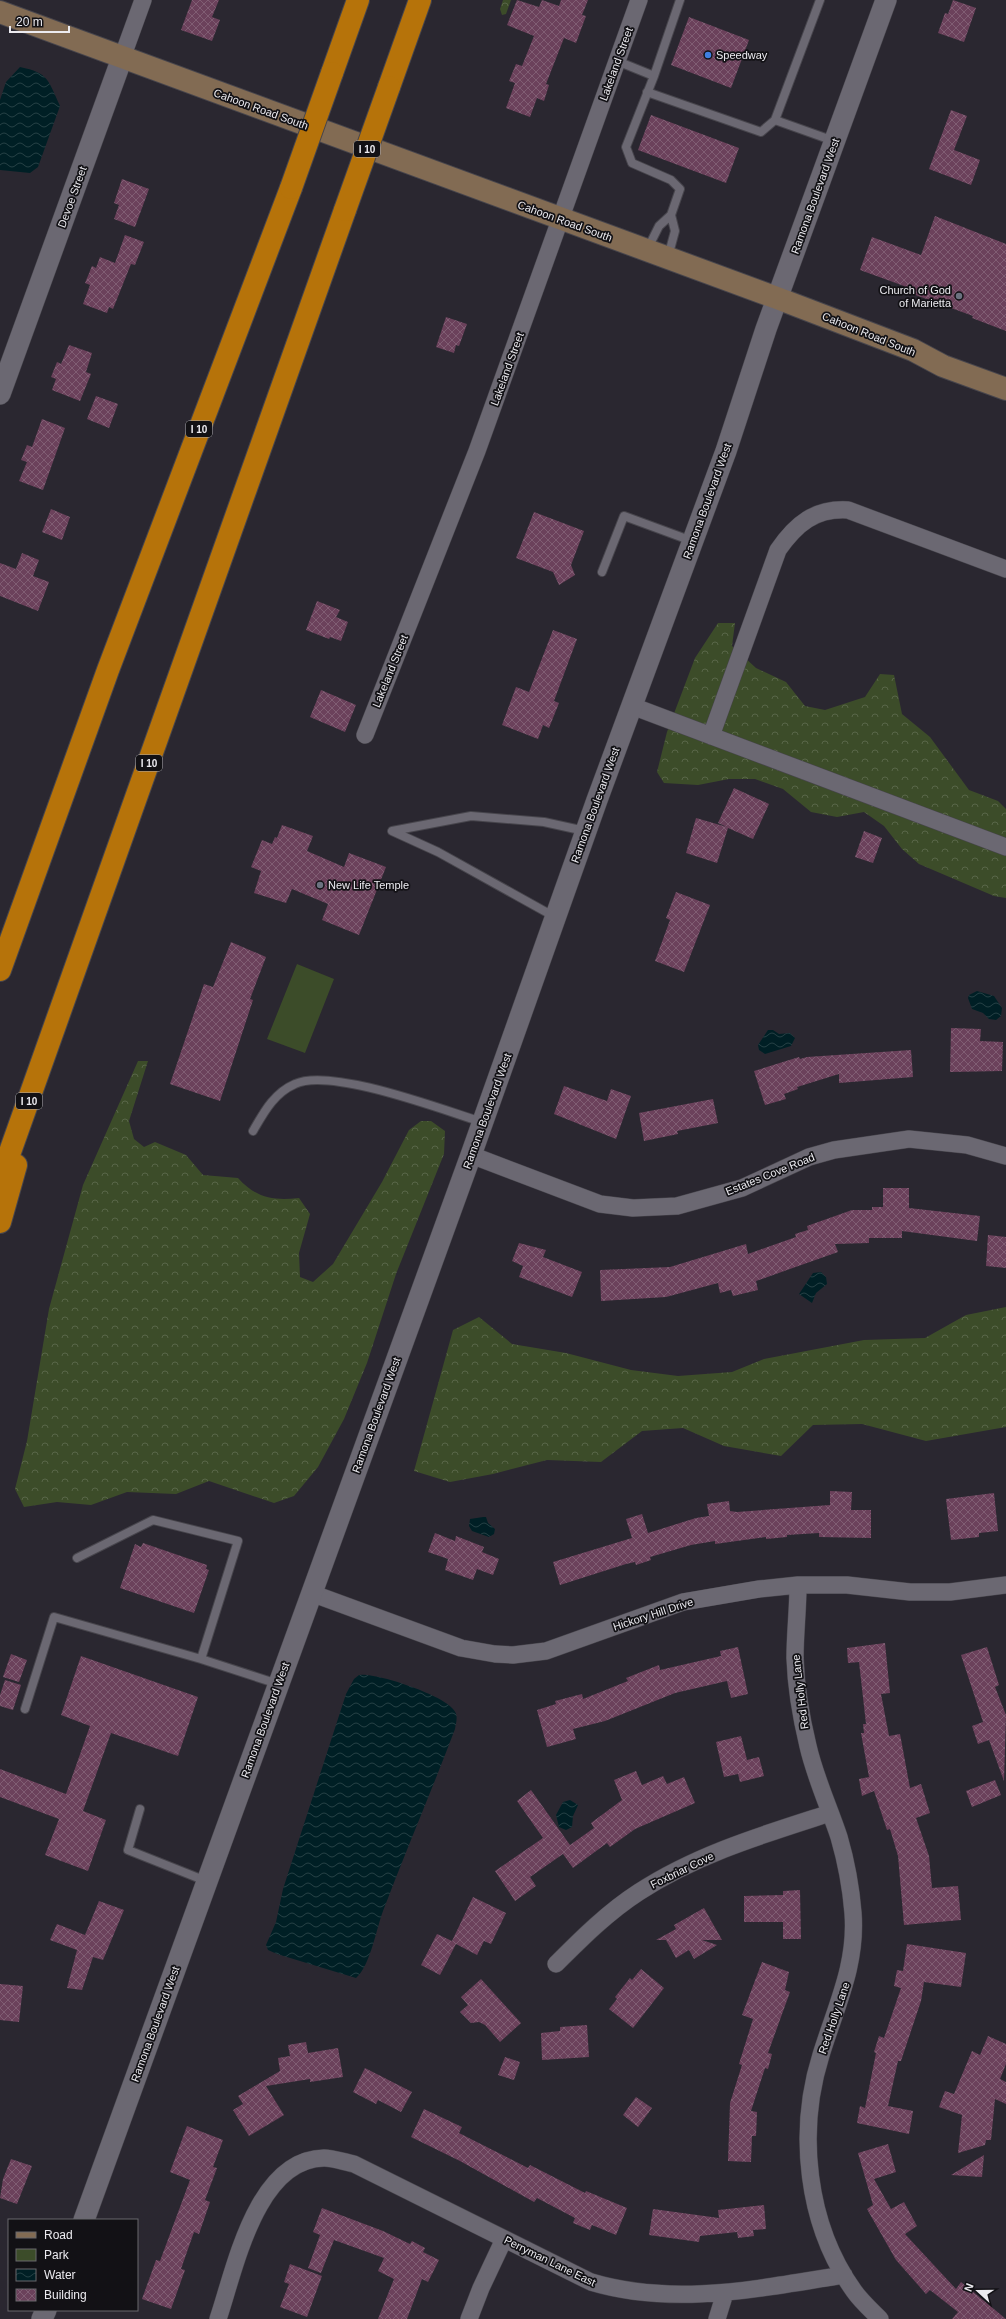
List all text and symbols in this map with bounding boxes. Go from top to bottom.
scale bar [10,8,69,34]
text: 20 m [16,15,43,29]
street label: Lakeland Street [597,26,635,102]
place label: Speedway [716,49,768,61]
marker: Speedway [703,50,713,60]
street label: Cahoon Road South [212,86,310,132]
street label: Ramona Boulevard West [788,137,842,255]
road number: I 10 [354,141,380,157]
street label: Devoe Street [55,165,89,229]
street label: Cahoon Road South [516,198,614,244]
place label: Church of God of Marietta [879,284,952,309]
marker: Church of God of Marietta [954,291,964,301]
street label: Cahoon Road South [821,310,917,358]
street label: Lakeland Street [488,331,526,407]
road number: I 10 [186,421,212,437]
street label: Ramona Boulevard West [680,442,734,560]
street label: Lakeland Street [370,633,410,709]
street label: Ramona Boulevard West [568,746,622,864]
road number: I 10 [136,755,162,771]
place label: New Life Temple [328,879,409,891]
marker: New Life Temple [315,880,325,890]
street label: Ramona Boulevard West [460,1052,514,1170]
road number: I 10 [16,1093,42,1109]
street label: Estates Cove Road [724,1151,816,1197]
street label: Ramona Boulevard West [349,1356,403,1474]
street label: Hickory Hill Drive [611,1595,695,1633]
street label: Red Holly Lane [789,1654,811,1730]
street label: Ramona Boulevard West [238,1661,292,1779]
street label: Foxbriar Cove [648,1849,716,1891]
street label: Ramona Boulevard West [128,1965,182,2083]
street label: Red Holly Lane [816,1980,852,2056]
legend [8,2219,138,2311]
text: Road [44,2228,73,2242]
street label: Perryman Lane East [502,2234,598,2288]
text: Park [44,2248,70,2262]
text: Water [44,2268,76,2282]
north arrow [958,2271,998,2311]
text: N [962,2282,976,2293]
text: Building [44,2288,87,2302]

